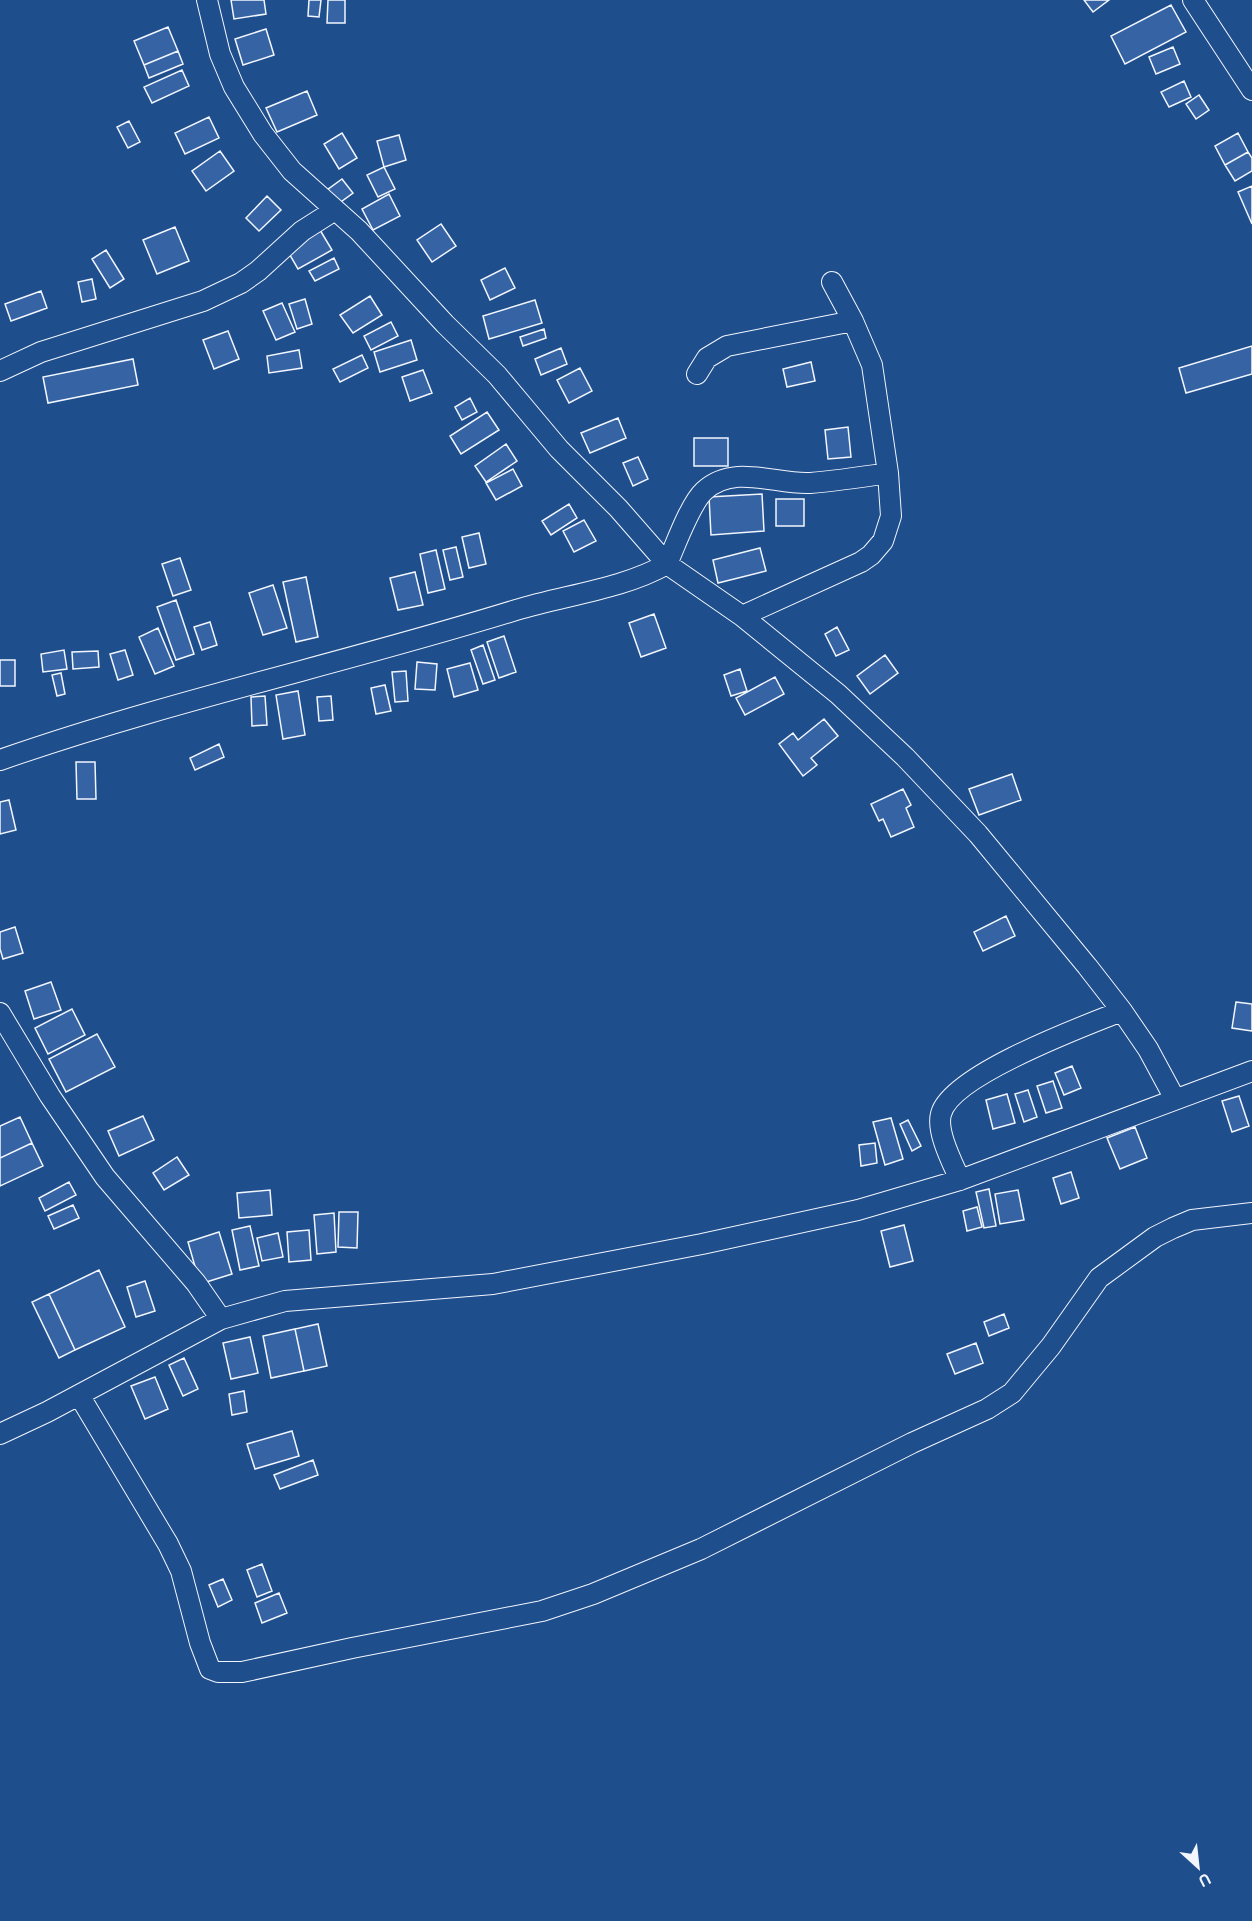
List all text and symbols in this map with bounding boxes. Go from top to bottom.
north arrow [1168,1837,1228,1897]
text: U [1194,1867,1214,1890]

